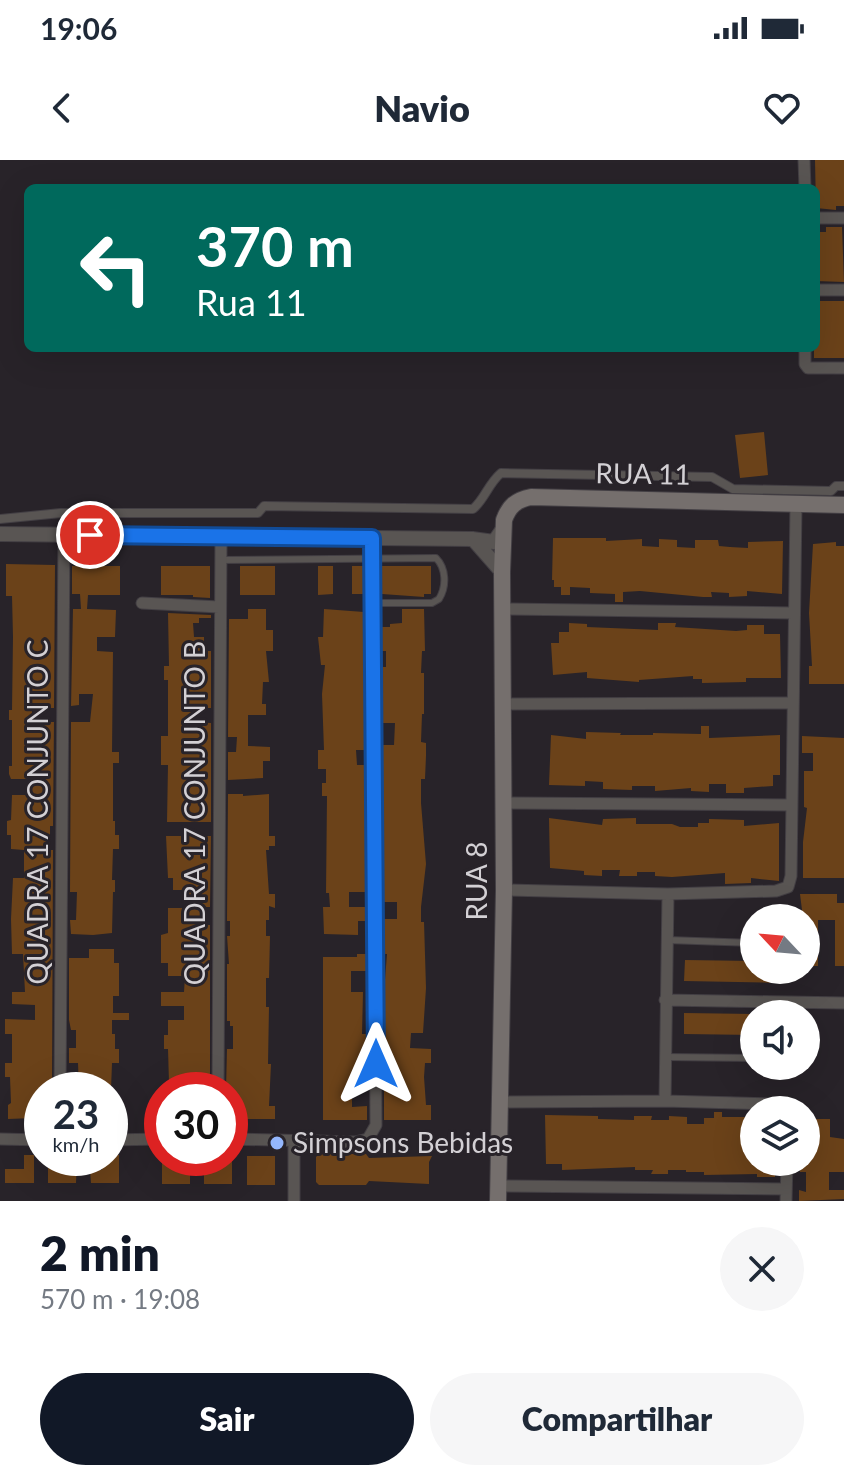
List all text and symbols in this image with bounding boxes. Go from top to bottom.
text: 19:06 [40,10,117,46]
icon: back [40,86,84,130]
text: Navio [374,86,470,130]
icon: heart [760,86,804,130]
text: 370 m [196,212,354,279]
icon: left [64,216,168,320]
text: Rua 11 [196,280,307,324]
street label: RUA 11 [595,455,691,491]
pin [56,501,124,569]
icon: arrive [68,513,112,557]
street label: QUADRA 17 CONJUNTO C [20,639,54,985]
street label: QUADRA 17 CONJUNTO B [177,641,211,985]
street label: RUA 8 [459,842,493,921]
north arrow [740,904,820,984]
map controls [740,904,820,1176]
button: sound [740,1000,820,1080]
position arrow [334,1022,418,1106]
speed limit sign: 30 [144,1072,248,1176]
text: 23 [53,1090,99,1138]
button: layers [740,1096,820,1176]
place label: Simpsons Bebidas [293,1125,513,1159]
text: km/h [53,1132,99,1156]
marker: Simpsons Bebidas [268,1134,286,1152]
text: 2 min [40,1224,160,1281]
button: close [720,1227,804,1311]
text: 570 m · 19:08 [40,1283,200,1315]
button: Sair [40,1373,414,1465]
button: Compartilhar [430,1373,804,1465]

